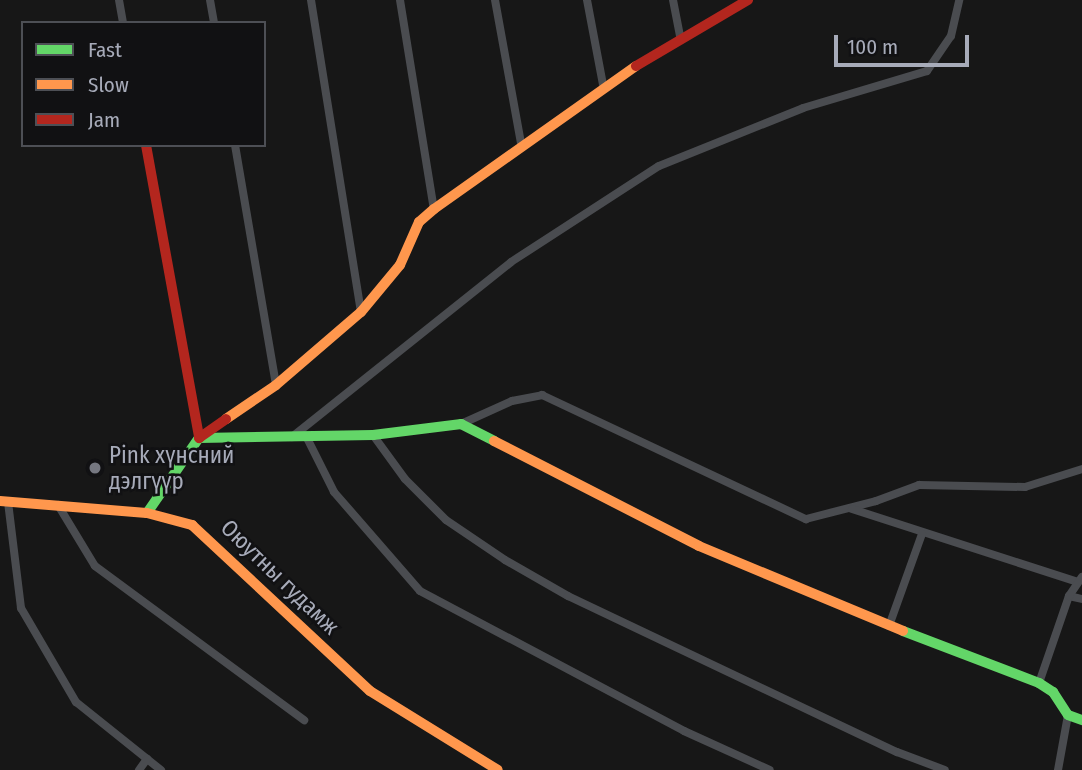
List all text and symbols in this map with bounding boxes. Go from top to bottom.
legend [21,21,266,147]
scale bar [837,21,972,65]
text: 100 m [847,34,898,60]
text: Fast [88,37,122,63]
text: Slow [88,72,129,98]
text: Jam [88,107,120,133]
place label: Pink хүнсний дэлгүүр [109,441,234,495]
marker: Pink хүнсний дэлгүүр [87,460,103,476]
street label: Оюутны гудамж [215,514,345,640]

